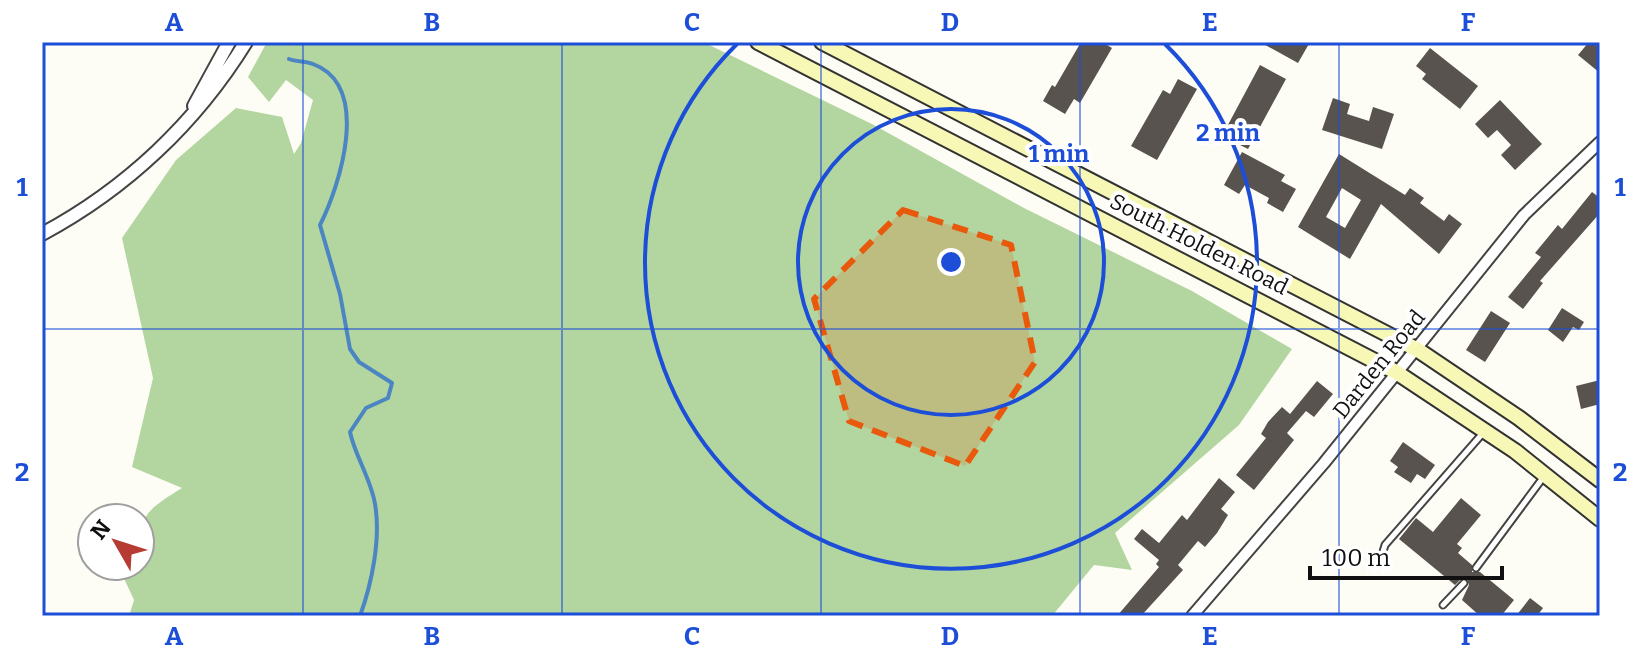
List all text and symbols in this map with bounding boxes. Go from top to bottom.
text: A [165,7,184,38]
text: B [424,7,440,38]
text: C [684,7,700,38]
text: D [941,7,959,38]
text: E [1202,7,1218,38]
text: F [1461,7,1476,38]
text: 2 min [1196,119,1260,147]
text: 1 min [1029,140,1090,168]
text: 1 [16,172,28,203]
text: 1 [1614,172,1626,203]
street label: South Holden Road [1105,187,1293,301]
centre of rings [937,248,965,276]
street label: Darden Road [1327,304,1431,424]
text: 2 [15,457,29,488]
text: 2 [1613,457,1627,488]
north arrow [76,502,156,582]
text: N [85,515,117,545]
scale bar [1310,530,1502,580]
text: 100 m [1322,544,1390,572]
text: A [165,621,184,652]
text: B [424,621,440,652]
text: C [684,621,700,652]
text: D [941,621,959,652]
text: E [1202,621,1218,652]
text: F [1461,621,1476,652]

